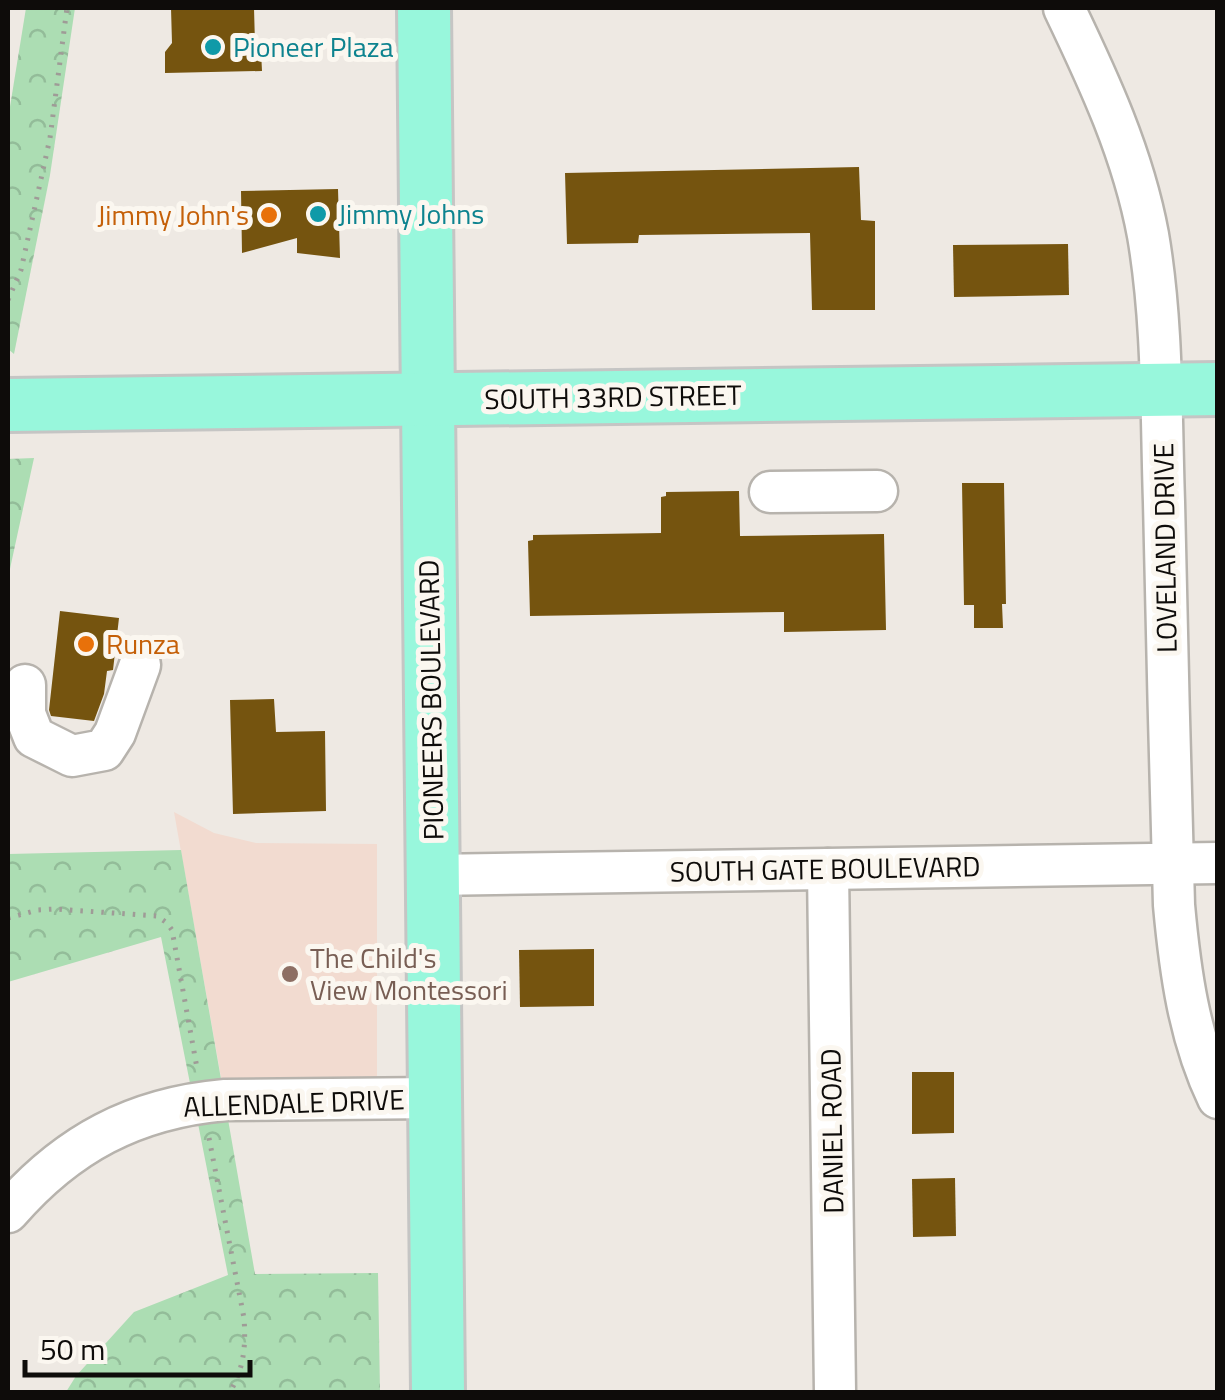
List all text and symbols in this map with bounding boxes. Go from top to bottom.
place label: Pioneer Plaza [233,25,394,68]
marker: Pioneer Plaza [202,36,224,58]
place label: Jimmy Johns [338,192,484,235]
place label: Jimmy John's [97,193,249,236]
marker: Jimmy Johns [307,203,329,225]
marker: Jimmy John's [258,204,280,226]
street label: SOUTH 33RD STREET [484,373,742,420]
street label: LOVELAND DRIVE [1141,443,1188,653]
street label: PIONEERS BOULEVARD [407,559,454,841]
place label: Runza [106,622,180,665]
marker: Runza [75,633,97,655]
street label: SOUTH GATE BOULEVARD [669,844,981,893]
place label: The Child's View Montessori [310,936,508,1011]
marker: The Child's View Montessori [279,963,301,985]
street label: DANIEL ROAD [809,1048,854,1214]
street label: ALLENDALE DRIVE [183,1077,405,1128]
scale bar [25,1315,250,1377]
text: 50 m [40,1326,105,1372]

